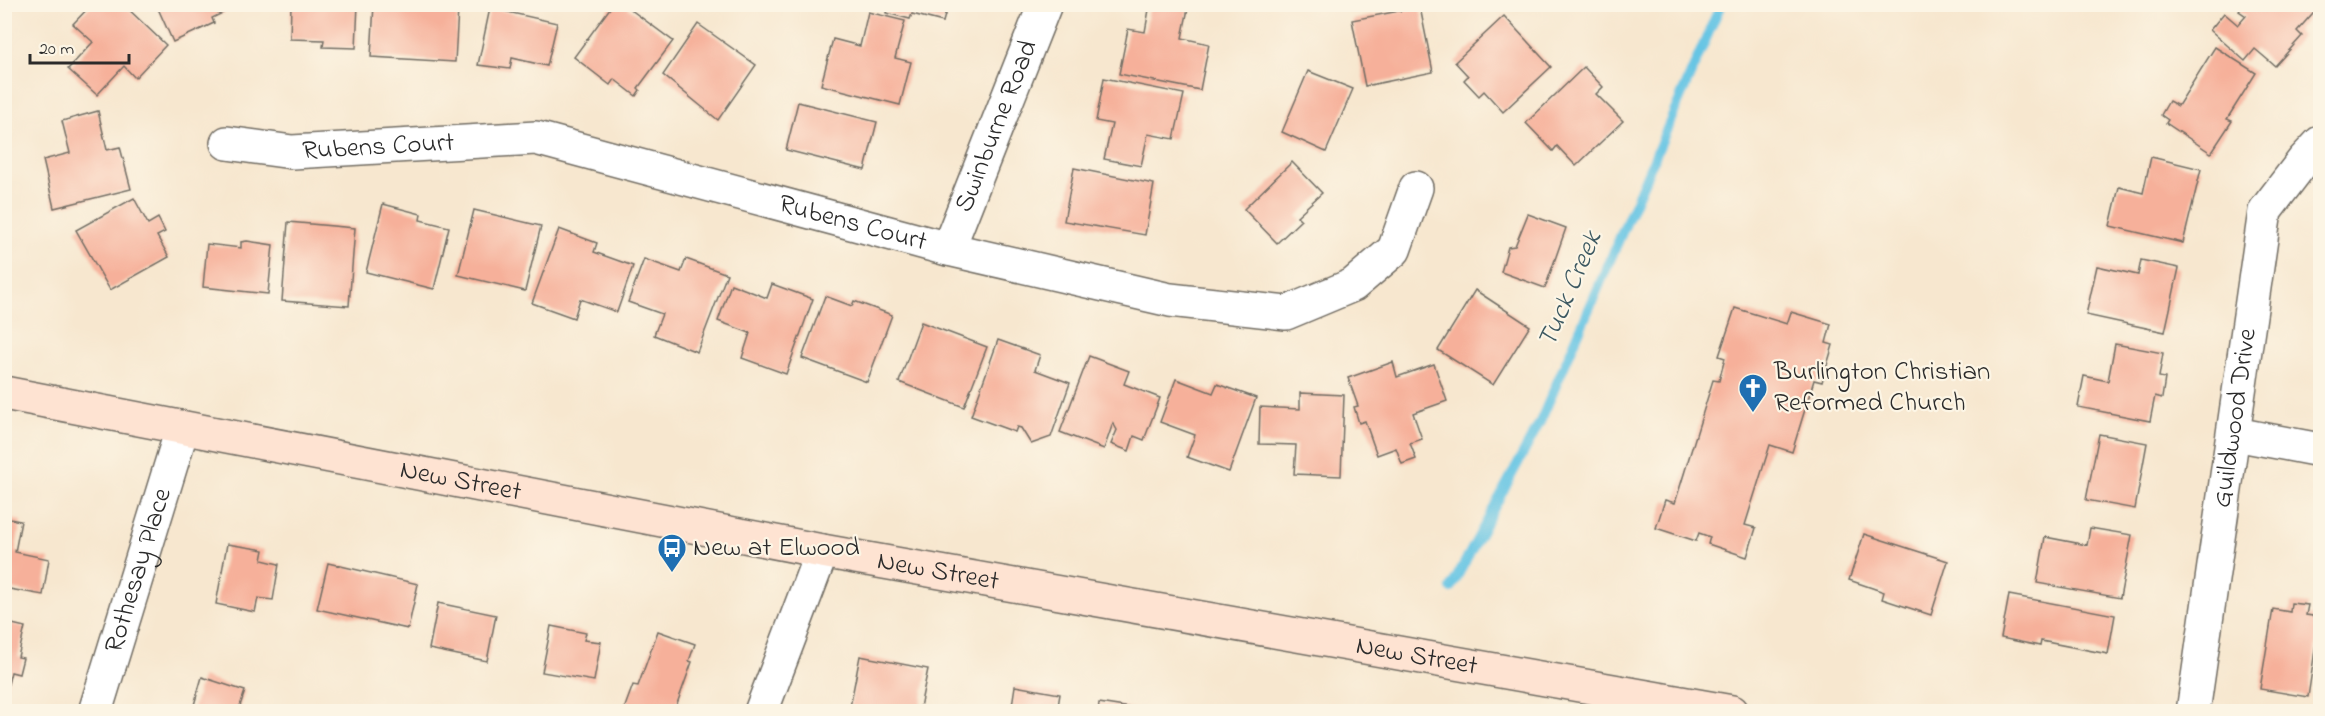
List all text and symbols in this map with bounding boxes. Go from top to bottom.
scale bar [30,27,129,65]
street label: Swinburne Road [945,34,1048,218]
text: 20 m [39,37,74,63]
street label: Rubens Court [301,123,455,171]
street label: Rubens Court [774,185,931,262]
water label: Tuck Creek [1528,224,1615,355]
street label: Guildwood Drive [2203,325,2268,510]
place label: Burlington Christian Reformed Church [1773,353,1990,423]
church icon: Burlington Christian Reformed Church [1737,372,1769,414]
street label: New Street [397,450,525,512]
street label: Rothesay Place [95,483,182,658]
place label: New at Elwood [693,529,860,568]
bus stop icon: New at Elwood [656,532,688,574]
street label: New Street [874,542,1002,601]
street label: New Street [1353,626,1481,686]

